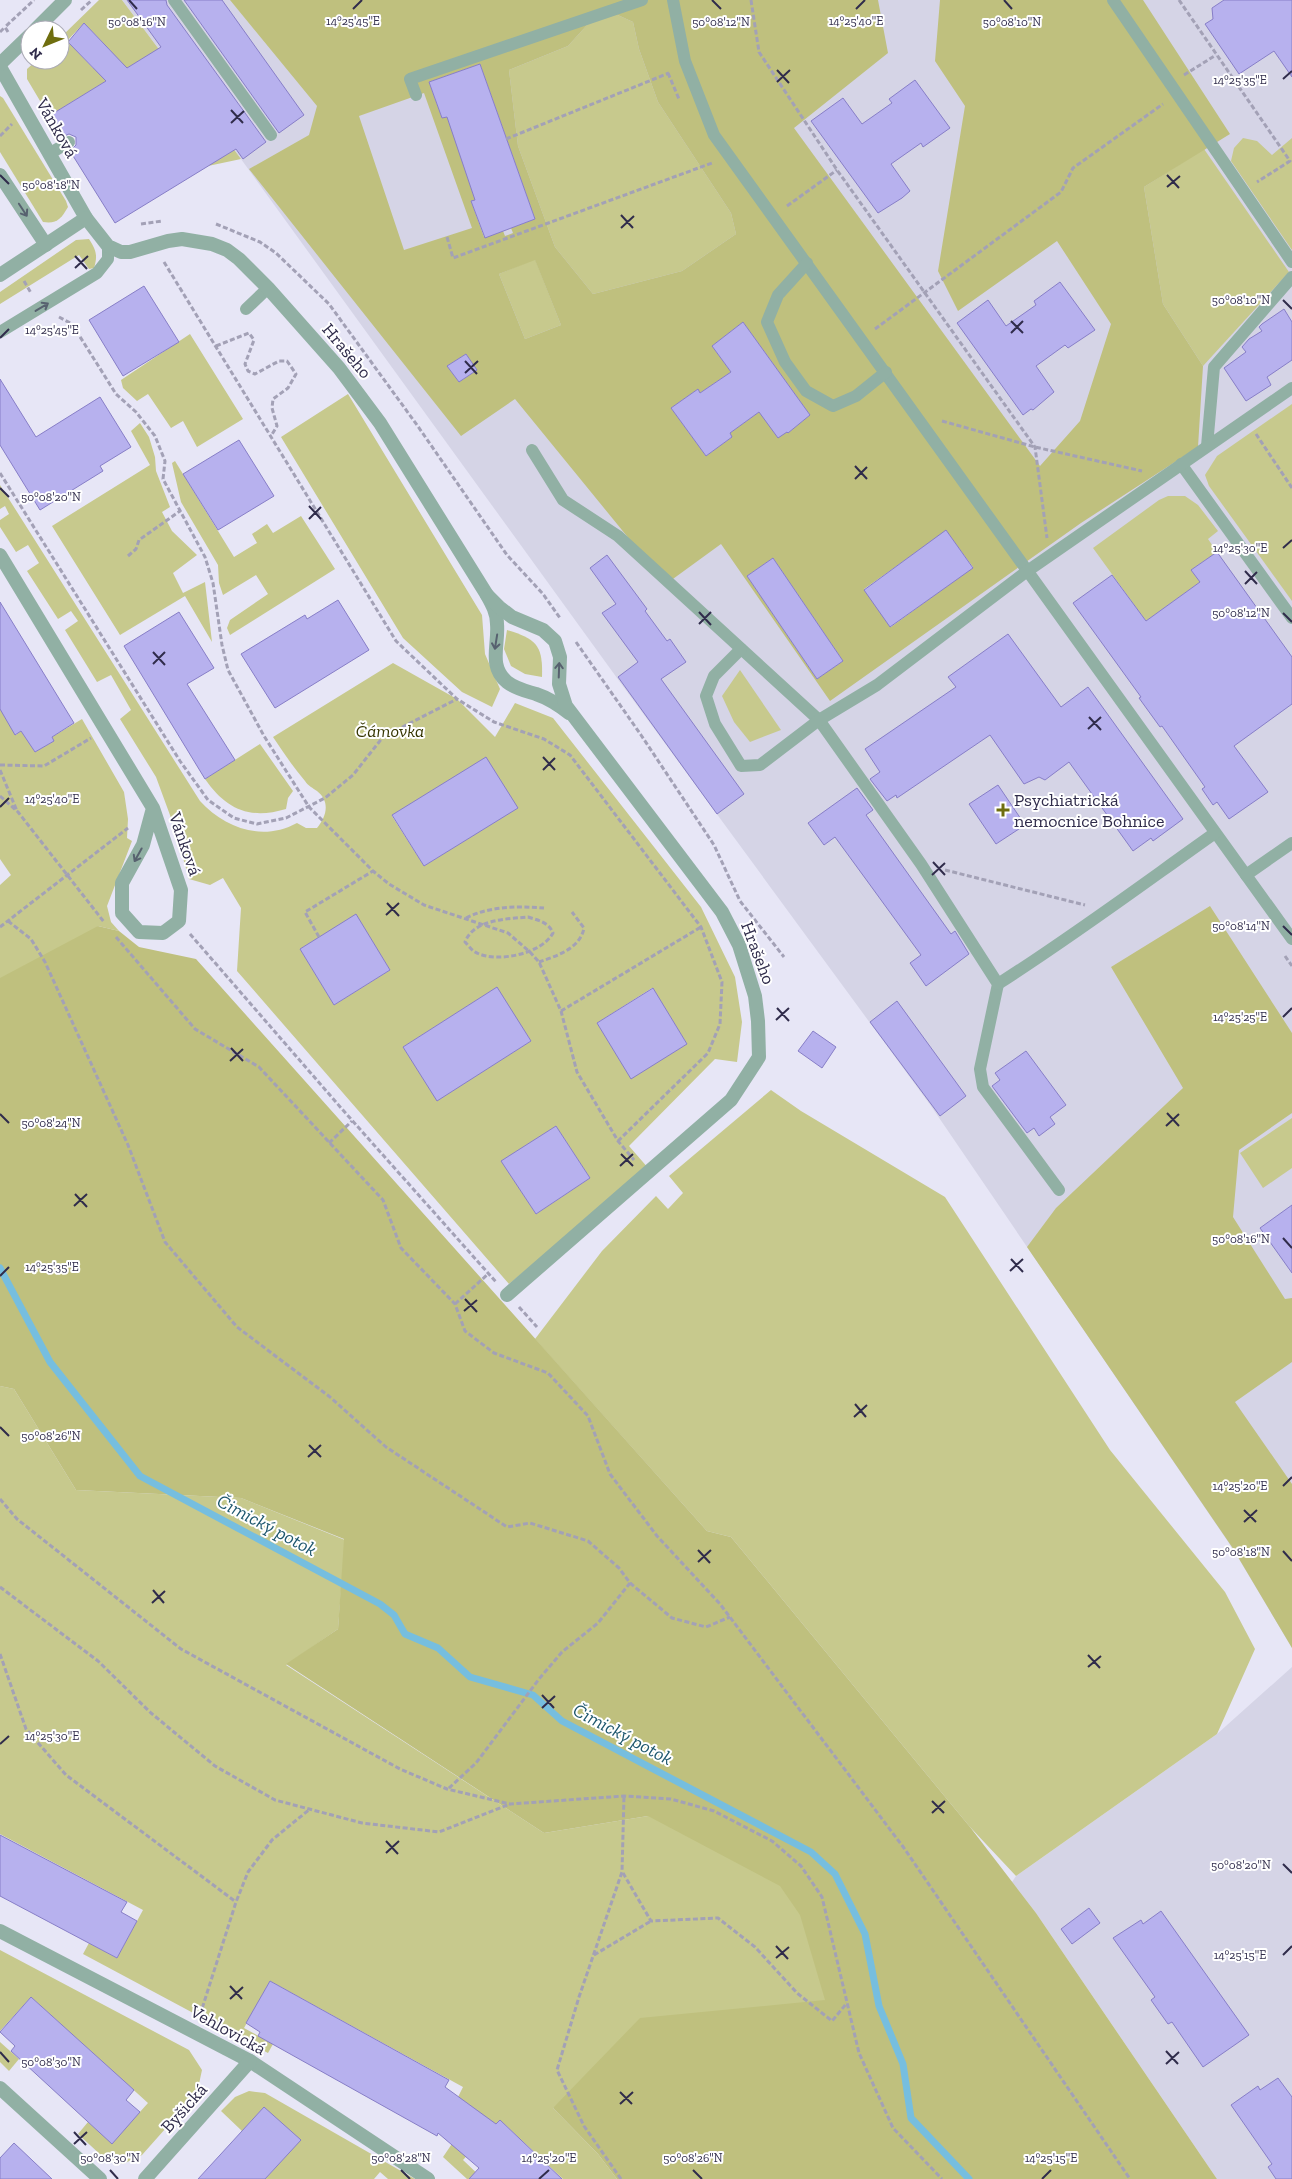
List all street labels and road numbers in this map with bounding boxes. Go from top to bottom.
street label: Vánková [31,93,83,162]
street label: Hrašeho [318,319,376,383]
street label: Vánková [164,809,206,879]
street label: Hrašeho [736,918,780,988]
street label: Vehlovická [185,2000,270,2060]
street label: Byšická [156,2079,212,2137]

